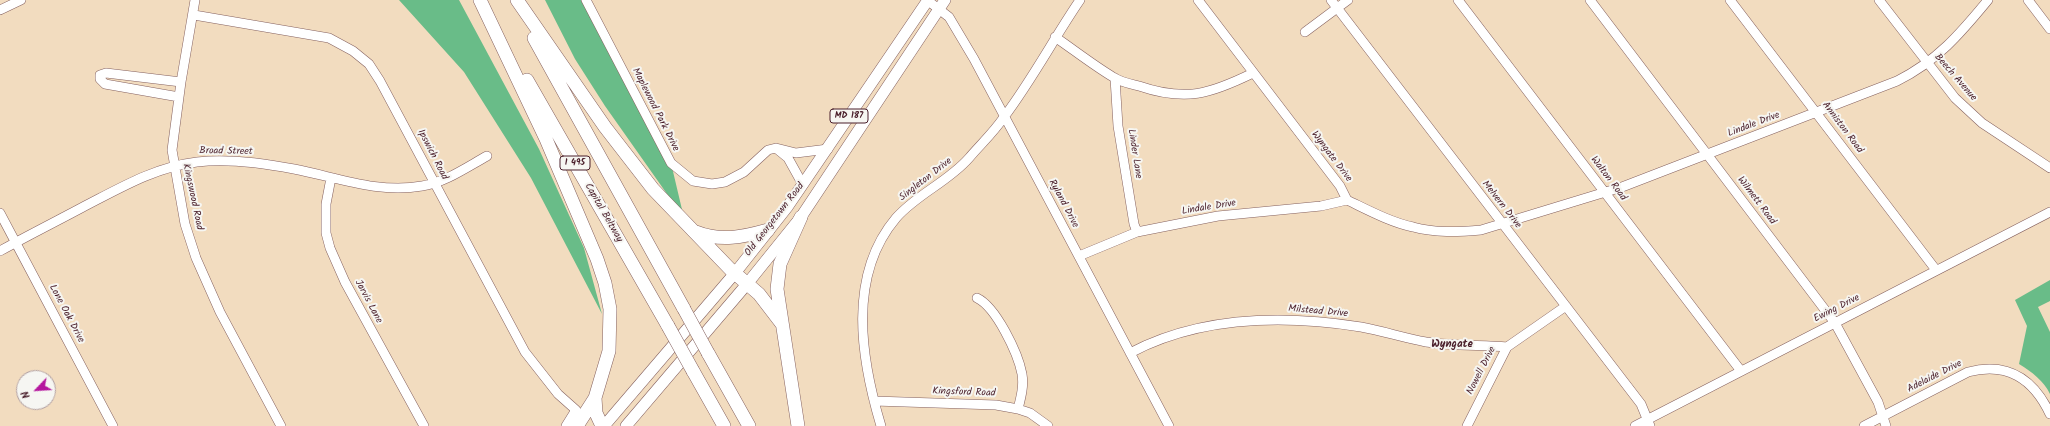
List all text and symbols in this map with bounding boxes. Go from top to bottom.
street label: Beech Avenue [1931,52,1979,104]
street label: Maplewood Park Drive [629,66,681,154]
street label: Anniston Road [1819,100,1865,156]
road number: MD 187 [830,109,868,123]
street label: Lindale Drive [1726,110,1782,140]
street label: Ipswich Road [414,128,450,182]
street label: Linder Lane [1124,128,1144,180]
street label: Wyngate Drive [1308,129,1354,185]
street label: Broad Street [199,146,253,158]
street label: Walton Road [1587,154,1629,204]
road number: I 495 [560,156,590,170]
street label: Singleton Drive [897,156,955,204]
street label: Kingswood Road [179,163,205,231]
street label: Wilmett Road [1734,175,1778,227]
street label: Ryland Drive [1045,178,1081,230]
street label: Melvern Drive [1479,179,1523,231]
street label: Capital Beltway [581,181,625,245]
street label: Old Georgetown Road [743,181,807,259]
street label: Lindale Drive [1181,198,1237,218]
street label: Jarvis Lane [352,278,384,326]
street label: Lone Oak Drive [46,283,86,345]
street label: Ewing Drive [1812,292,1862,326]
street label: Milstead Drive [1288,303,1348,321]
district label: Wyngate [1431,338,1473,352]
street label: Nowell Drive [1465,345,1499,397]
street label: Adelaide Drive [1906,358,1964,396]
north arrow [16,370,56,410]
street label: Kingsford Road [932,386,996,400]
text: N [16,388,36,402]

